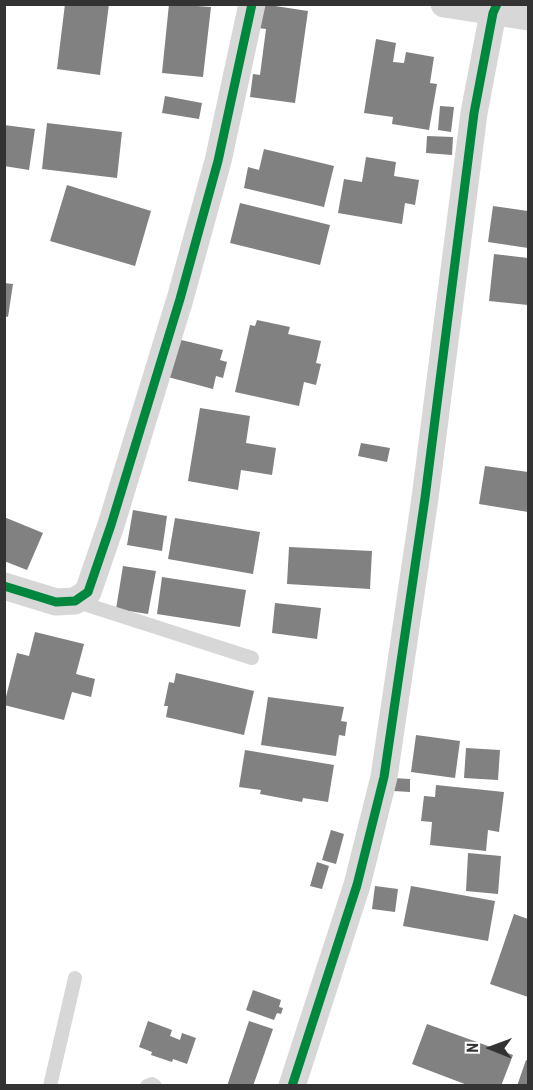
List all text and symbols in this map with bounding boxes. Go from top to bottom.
north arrow [461,1018,521,1078]
text: N [463,1043,482,1053]

